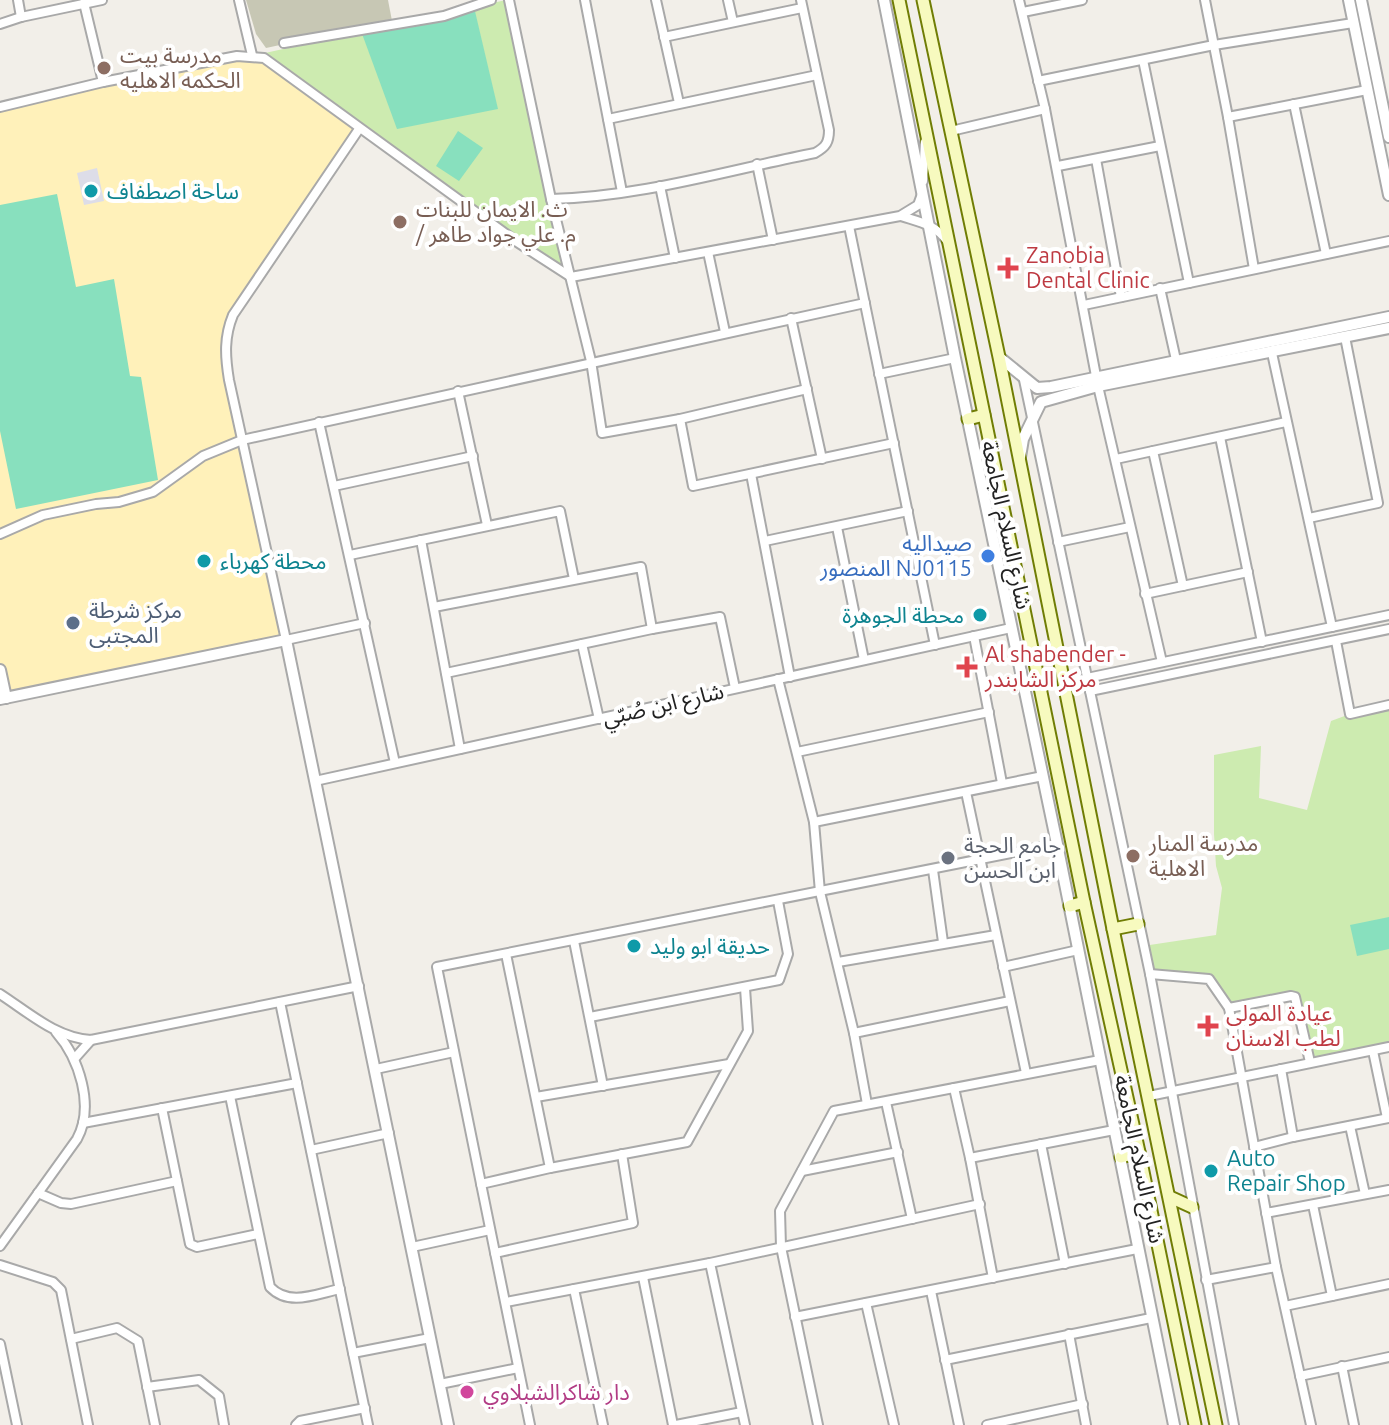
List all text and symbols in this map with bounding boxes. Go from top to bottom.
place label: مدرسة بيت الحكمه الاهليه [120,42,241,92]
marker: مدرسة بيت الحكمه الاهليه [95,59,113,77]
place label: ساحة اصطفاف [107,178,239,203]
marker: ساحة اصطفاف [82,182,100,200]
place label: ث. الايمان للبنات / م. علي جواد طاهر [415,196,576,251]
marker: ث. الايمان للبنات / م. علي جواد طاهر [391,213,409,231]
place label: Zanobia Dental Clinic [1026,242,1150,292]
marker: Zanobia Dental Clinic [997,257,1019,279]
street label: شارع السلام الجامعة [973,438,1038,612]
place label: صيداليه المنصور NJ0115 [819,530,972,582]
marker: صيداليه المنصور NJ0115 [979,547,997,565]
place label: محطة كهرباء [220,548,327,574]
marker: محطة كهرباء [195,552,213,570]
place label: مركز شرطة المجتبى [89,597,182,648]
place label: محطة الجوهرة [842,602,964,628]
marker: محطة الجوهرة [971,606,989,624]
marker: مركز شرطة المجتبى [64,614,82,632]
place label: Al shabender - مركز الشابندر [984,641,1126,693]
marker: Al shabender - مركز الشابندر [956,656,978,678]
street label: شارع ابن صُبّي [600,677,727,735]
place label: مدرسة المنار الاهلية [1148,830,1258,880]
place label: جامع الحجة ابن الحسن [964,832,1061,883]
marker: مدرسة المنار الاهلية [1124,847,1142,865]
marker: جامع الحجة ابن الحسن [939,849,957,867]
place label: حديقة ابو وليد [650,933,770,959]
marker: حديقة ابو وليد [625,937,643,955]
place label: عيادة المولى لطب الاسنان [1226,1000,1341,1051]
marker: عيادة المولى لطب الاسنان [1197,1015,1219,1037]
street label: شارع السلام الجامعة [1106,1072,1171,1246]
place label: Auto Repair Shop [1227,1145,1346,1195]
marker: Auto Repair Shop [1202,1162,1220,1180]
place label: دار شاكرالشبلاوي [483,1379,630,1409]
marker: دار شاكرالشبلاوي [458,1383,476,1401]

